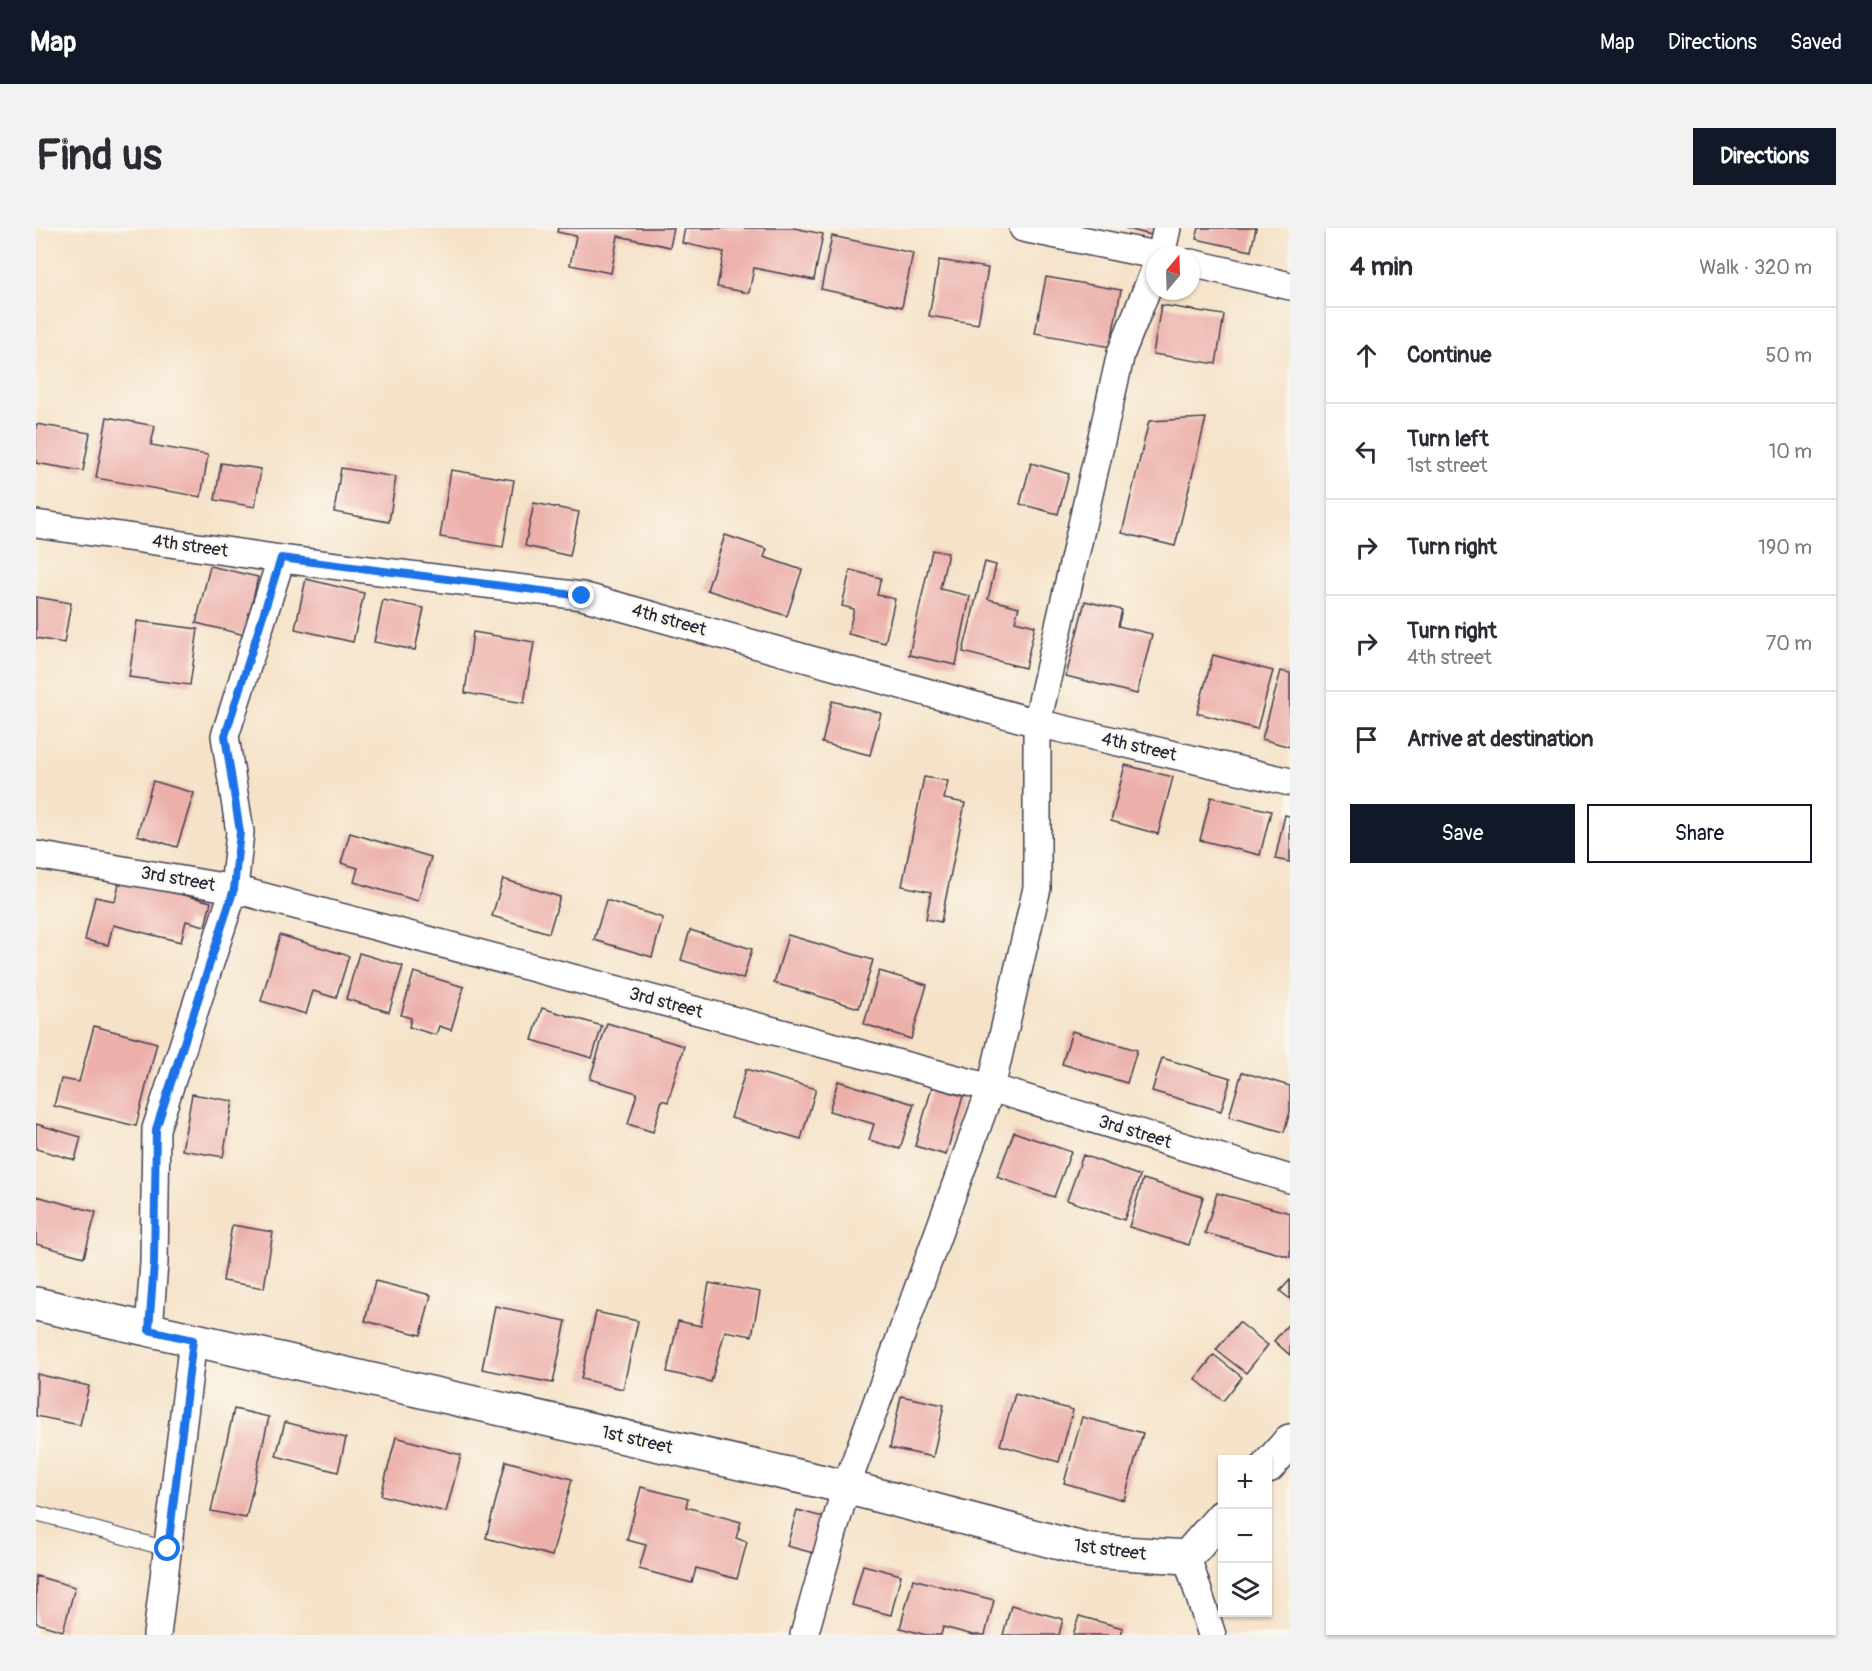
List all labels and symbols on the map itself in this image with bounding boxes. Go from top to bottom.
north arrow [1146,246,1200,300]
street label: 4th street [151,529,230,563]
route end [568,582,594,608]
street label: 4th street [629,598,710,642]
street label: 4th street [1099,727,1180,767]
street label: 3rd street [139,861,218,897]
street label: 3rd street [627,982,706,1024]
street label: 3rd street [1096,1110,1175,1154]
street label: 1st street [599,1421,676,1460]
street label: 1st street [1073,1534,1148,1566]
route start [154,1535,180,1561]

